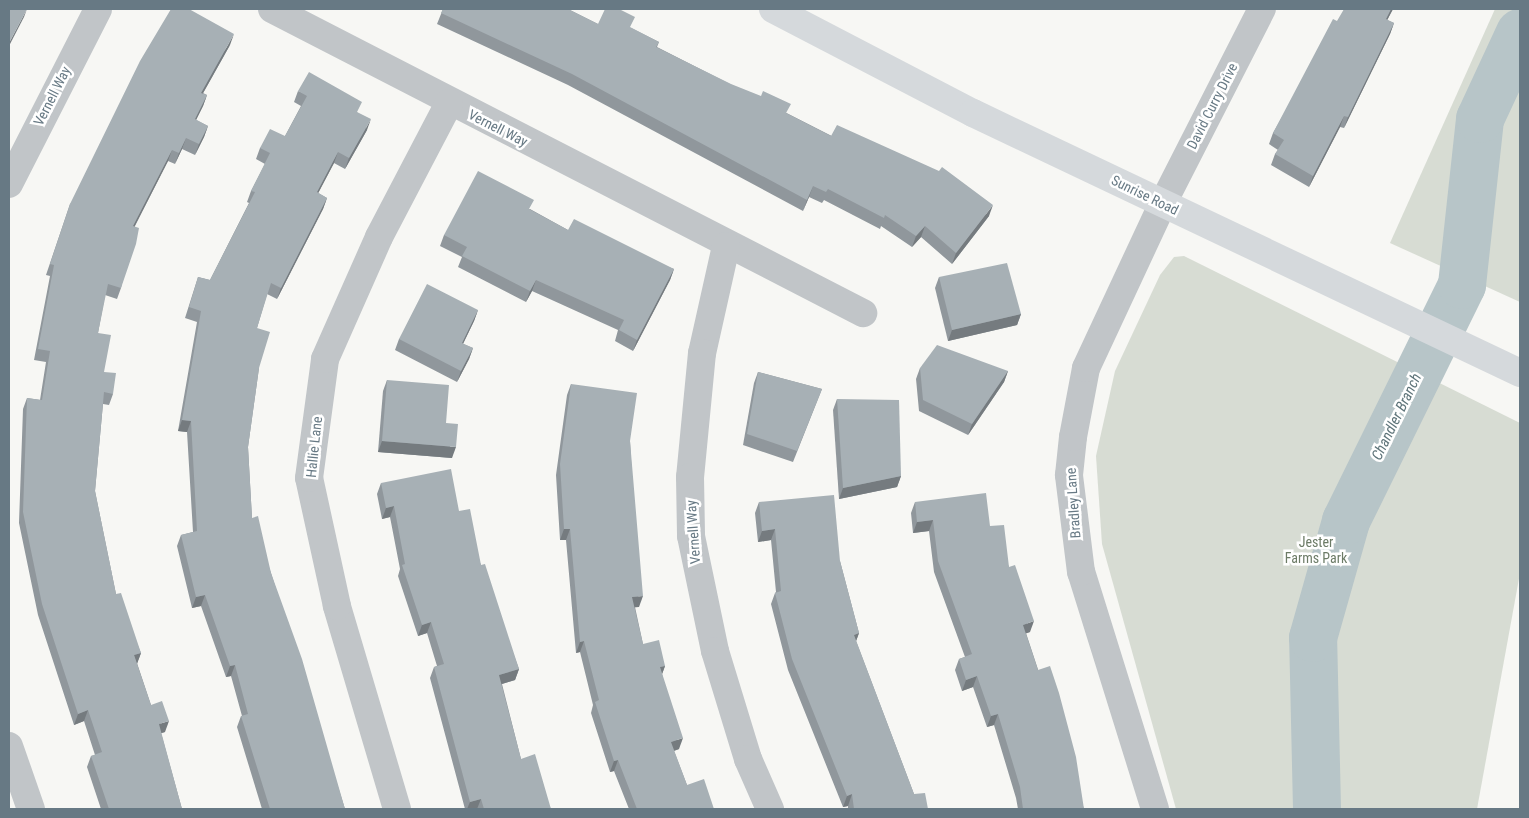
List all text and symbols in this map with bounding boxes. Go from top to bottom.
street label: David Curry Drive [1183,60,1241,152]
street label: Vernell Way [30,64,74,128]
street label: Vernell Way [466,106,530,150]
street label: Sunrise Road [1109,172,1181,218]
water label: Chandler Branch [1368,371,1426,463]
street label: Hallie Lane [302,416,326,478]
street label: Bradley Lane [1062,467,1084,539]
street label: Vernell Way [682,499,704,565]
park label: Jester Farms Park [1285,534,1347,566]

